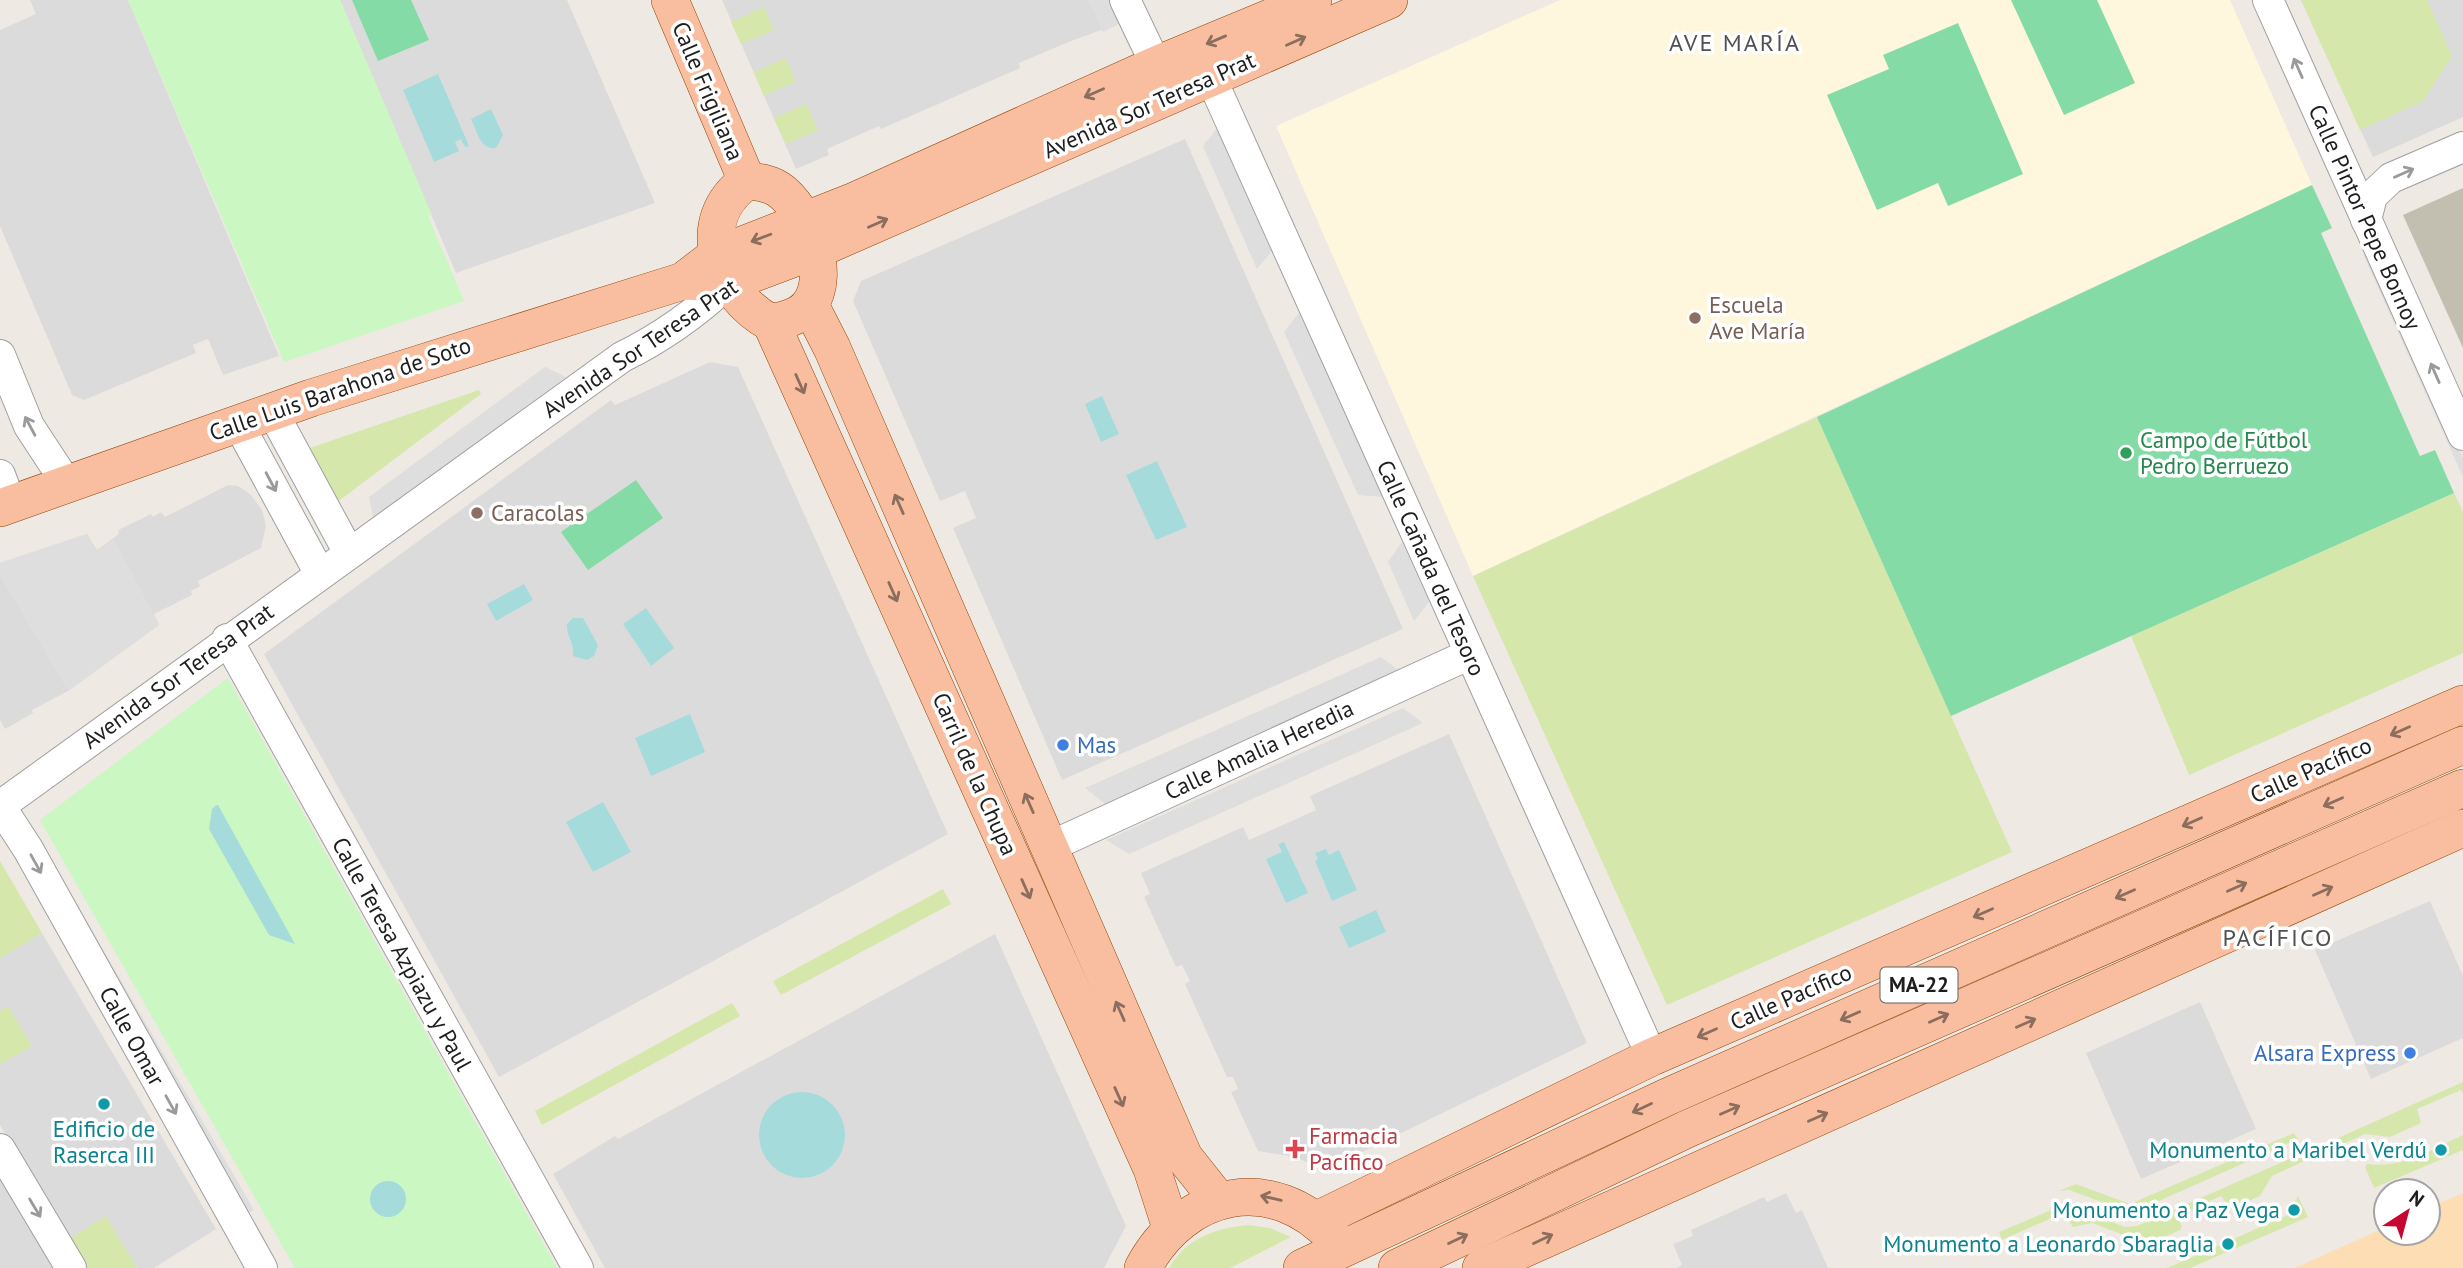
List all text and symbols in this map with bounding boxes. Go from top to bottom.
street label: Calle Frigiliana [666,17,751,165]
district label: AVE MARÍA [1669,27,1801,58]
one-way arrow [1285,34,1307,47]
one-way arrow [1205,35,1227,48]
street label: Avenida Sor Teresa Prat [1038,45,1259,164]
one-way arrow [2291,57,2304,79]
one-way arrow [1084,87,1105,100]
street label: Calle Pintor Pepe Bornoy [2303,100,2428,334]
one-way arrow [2393,166,2414,179]
one-way arrow [867,216,888,229]
one-way arrow [751,233,773,246]
street label: Avenida Sor Teresa Prat [537,271,743,424]
place label: Escuela Ave María [1709,290,1805,345]
marker: Escuela Ave María [1687,310,1703,326]
street label: Calle Luis Barahona de Soto [205,330,475,447]
one-way arrow [2428,362,2441,384]
one-way arrow [794,373,807,394]
one-way arrow [23,417,37,437]
place label: Campo de Fútbol Pedro Berruezo [2140,425,2308,480]
marker: Campo de Fútbol Pedro Berruezo [2118,445,2134,461]
street label: Calle Cañada del Tesoro [1371,455,1492,680]
one-way arrow [264,472,278,492]
one-way arrow [892,494,905,515]
place label: Caracolas [491,498,584,527]
marker: Caracolas [469,505,485,521]
one-way arrow [887,580,900,602]
street label: Avenida Sor Teresa Prat [77,596,279,755]
street label: Carril de la Chupa [927,688,1024,860]
street label: Calle Amalia Heredia [1160,693,1358,806]
one-way arrow [2390,725,2412,738]
place label: Mas [1077,730,1116,759]
street label: Calle Pacífico [2246,730,2376,809]
marker: Mas [1055,737,1071,753]
one-way arrow [1022,792,1035,814]
one-way arrow [2323,796,2345,809]
one-way arrow [2182,816,2203,829]
street label: Calle Teresa Azpiazu y Paul [326,832,479,1076]
one-way arrow [30,853,43,874]
one-way arrow [1020,878,1033,899]
one-way arrow [2225,880,2247,893]
one-way arrow [2312,884,2333,897]
one-way arrow [2115,888,2137,901]
one-way arrow [1973,907,1994,920]
district label: PACÍFICO [2223,922,2333,953]
street label: Calle Pacífico [1726,957,1856,1036]
road number: MA-22 [1881,968,1958,1002]
street label: Calle Omar [93,981,172,1091]
one-way arrow [1113,1001,1126,1022]
one-way arrow [1840,1010,1861,1023]
one-way arrow [1927,1011,1949,1024]
one-way arrow [2014,1016,2036,1029]
one-way arrow [1697,1027,1719,1040]
place label: Alsara Express [2254,1038,2396,1067]
marker: Alsara Express [2402,1045,2418,1061]
one-way arrow [1113,1085,1126,1107]
one-way arrow [164,1095,178,1115]
marker: Edificio de Raserca III [96,1096,112,1112]
one-way arrow [1632,1102,1653,1115]
one-way arrow [1719,1103,1740,1116]
one-way arrow [1807,1110,1829,1123]
place label: Edificio de Raserca III [53,1114,155,1169]
place label: Farmacia Pacífico [1309,1121,1398,1176]
place label: Monumento a Maribel Verdú [2149,1135,2427,1164]
marker: Farmacia Pacífico [1287,1141,1303,1157]
marker: Monumento a Maribel Verdú [2433,1142,2449,1158]
north arrow [2372,1177,2442,1247]
text: N [2405,1185,2429,1212]
one-way arrow [1260,1191,1283,1204]
place label: Monumento a Paz Vega [2053,1195,2280,1224]
one-way arrow [28,1197,42,1217]
marker: Monumento a Paz Vega [2286,1202,2302,1218]
place label: Monumento a Leonardo Sbaraglia [1883,1229,2214,1258]
one-way arrow [1447,1231,1468,1245]
one-way arrow [1532,1232,1554,1245]
marker: Monumento a Leonardo Sbaraglia [2220,1236,2236,1252]

